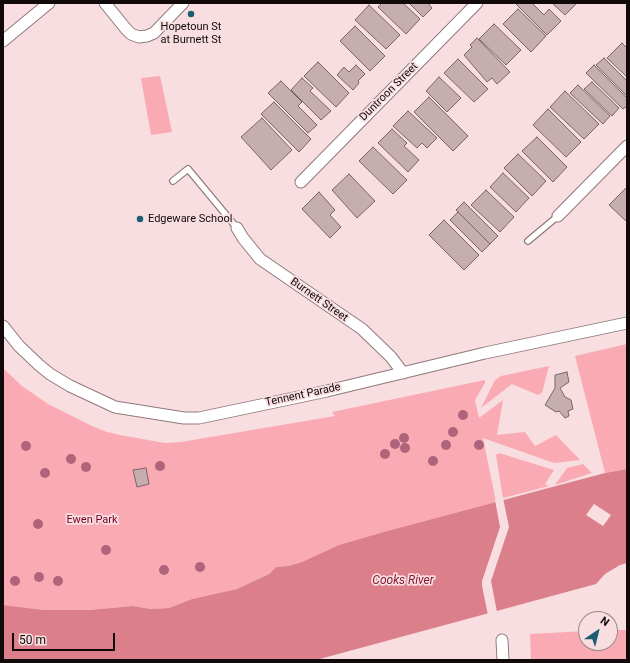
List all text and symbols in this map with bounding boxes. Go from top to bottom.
marker: Hopetoun St at Burnett St [186,9,196,19]
place label: Hopetoun St at Burnett St [161,20,221,46]
street label: Duntroon Street [357,60,421,124]
place label: Edgeware School [148,212,232,226]
marker: Edgeware School [135,214,145,224]
street label: Burnett Street [288,275,350,325]
street label: Tennent Parade [264,381,342,409]
park label: Ewen Park [66,513,118,527]
water label: Cooks River [372,574,434,588]
north arrow [578,611,618,651]
text: N [598,614,611,629]
scale bar [14,625,117,651]
text: 50 m [19,633,46,647]

